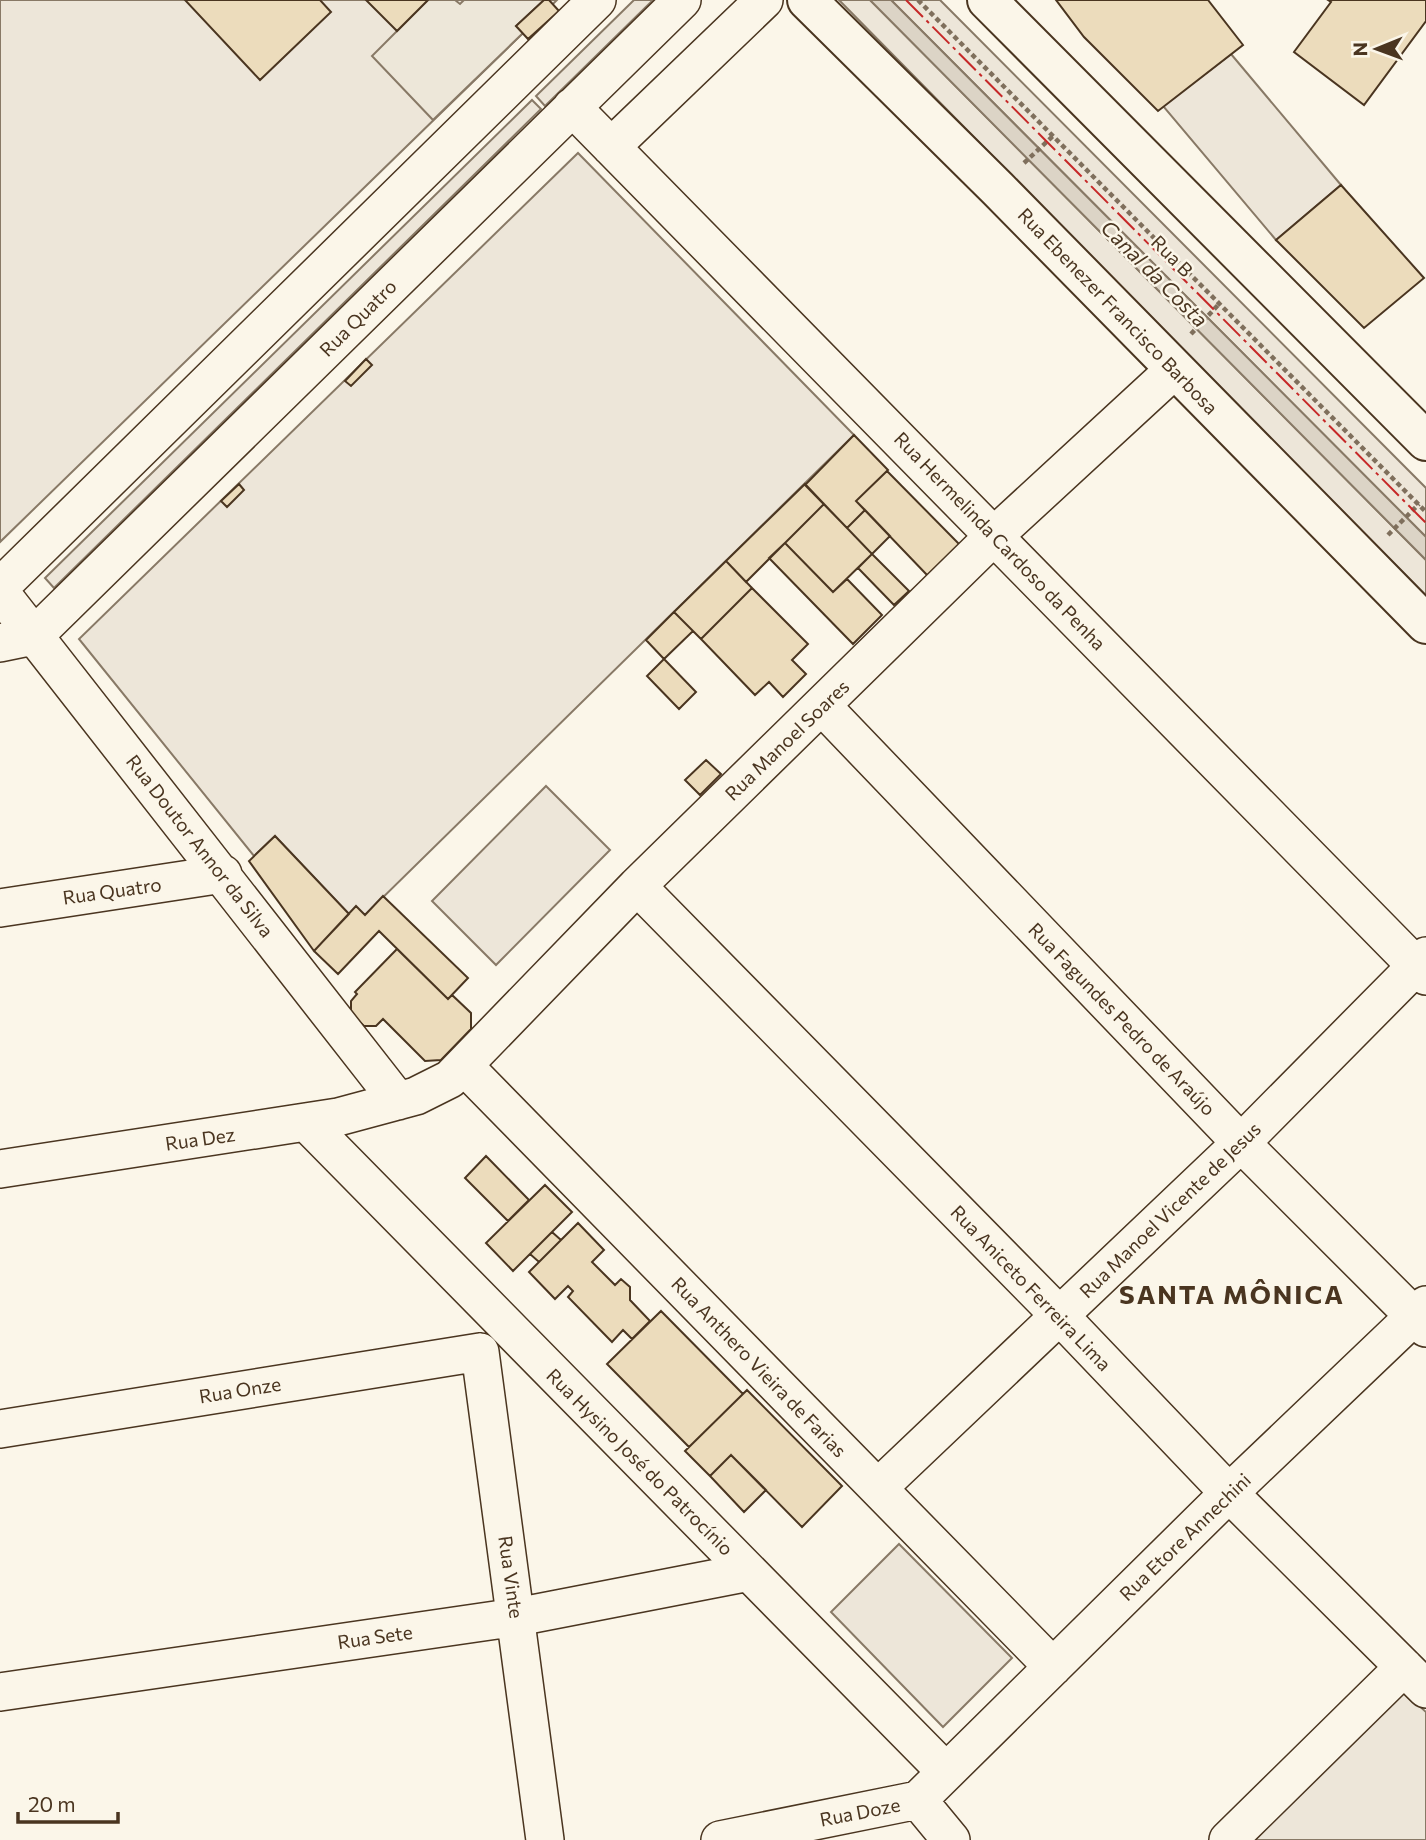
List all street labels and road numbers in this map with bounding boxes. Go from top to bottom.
street label: Rua Ebenezer Francisco Barbosa [1014,203,1223,419]
street label: Rua B [1147,230,1198,281]
street label: Rua Quatro [314,274,401,361]
street label: Rua Hermelinda Cardoso da Penha [890,427,1111,654]
street label: Rua Manoel Soares [720,674,854,805]
street label: Rua Doutor Annor da Silva [122,750,279,942]
street label: Rua Quatro [61,872,163,909]
street label: Rua Fagundes Pedro de Araújo [1024,917,1221,1120]
street label: Rua Manoel Vicente de Jesus [1074,1117,1265,1302]
street label: Rua Dez [164,1122,236,1155]
street label: Rua Aniceto Ferreira Lima [946,1200,1116,1375]
street label: Rua Anthero Vieira de Farias [667,1272,852,1462]
street label: Rua Hysino José do Patrocínio [542,1363,739,1560]
street label: Rua Onze [197,1372,283,1407]
street label: Rua Etore Annechini [1114,1468,1255,1605]
street label: Rua Vinte [494,1534,529,1620]
street label: Rua Sete [336,1620,414,1653]
street label: Rua Doze [818,1792,902,1831]

